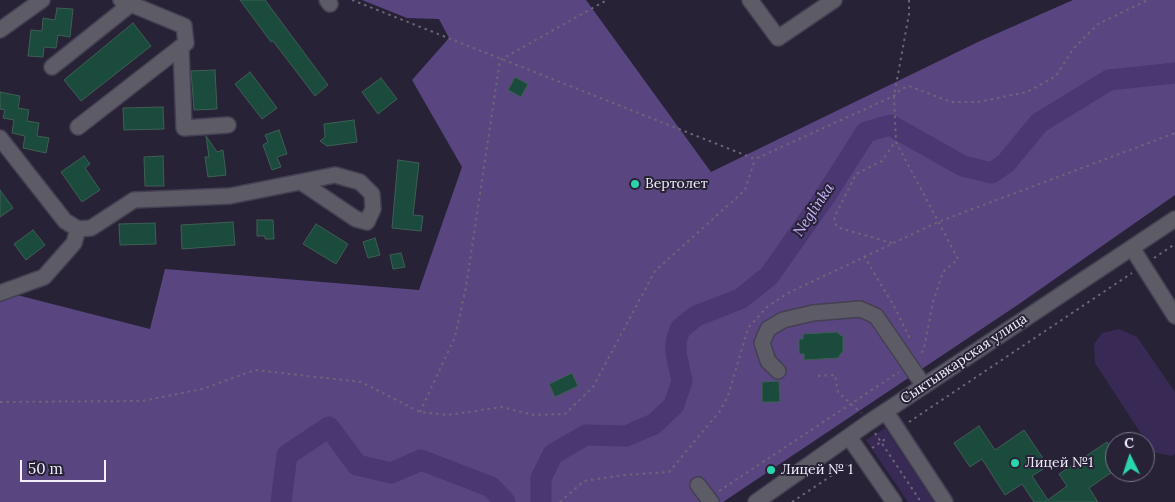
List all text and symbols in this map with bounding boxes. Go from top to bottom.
place label: Вертолет [645,176,708,192]
marker: Вертолет [629,178,641,190]
water label: Neglinka [790,180,838,240]
street label: Сыктывкарская улица [897,310,1031,408]
north arrow [1105,432,1155,482]
text: С [1124,434,1134,452]
scale bar [22,450,109,482]
place label: Лицей №1 [1025,455,1093,471]
marker: Лицей №1 [1009,457,1021,469]
text: 50 m [28,459,63,478]
place label: Лицей № 1 [781,462,853,478]
marker: Лицей № 1 [765,464,777,476]

